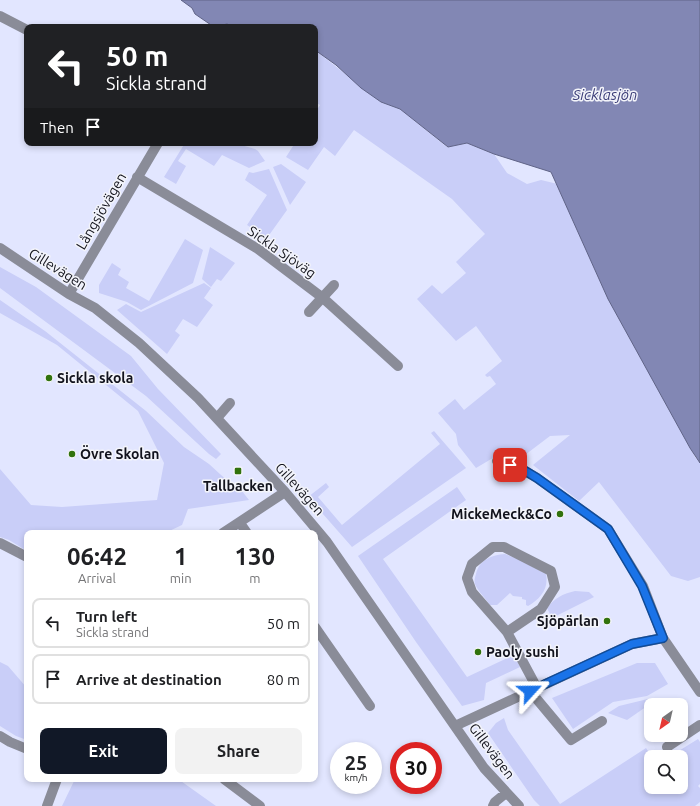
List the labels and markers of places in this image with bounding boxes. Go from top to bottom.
place label: Sickla skola [57,370,133,386]
marker: Sickla skola [44,373,54,383]
place label: Övre Skolan [80,445,160,462]
pin [493,448,527,482]
marker: Övre Skolan [67,449,77,459]
marker: Tallbacken [233,466,243,476]
place label: Tallbacken [203,478,273,494]
place label: MickeMeck&Co [451,506,552,522]
marker: MickeMeck&Co [555,509,565,519]
place label: Sjöpärlan [537,613,599,629]
marker: Sjöpärlan [602,616,612,626]
place label: Paoly sushi [486,644,559,660]
marker: Paoly sushi [473,647,483,657]

